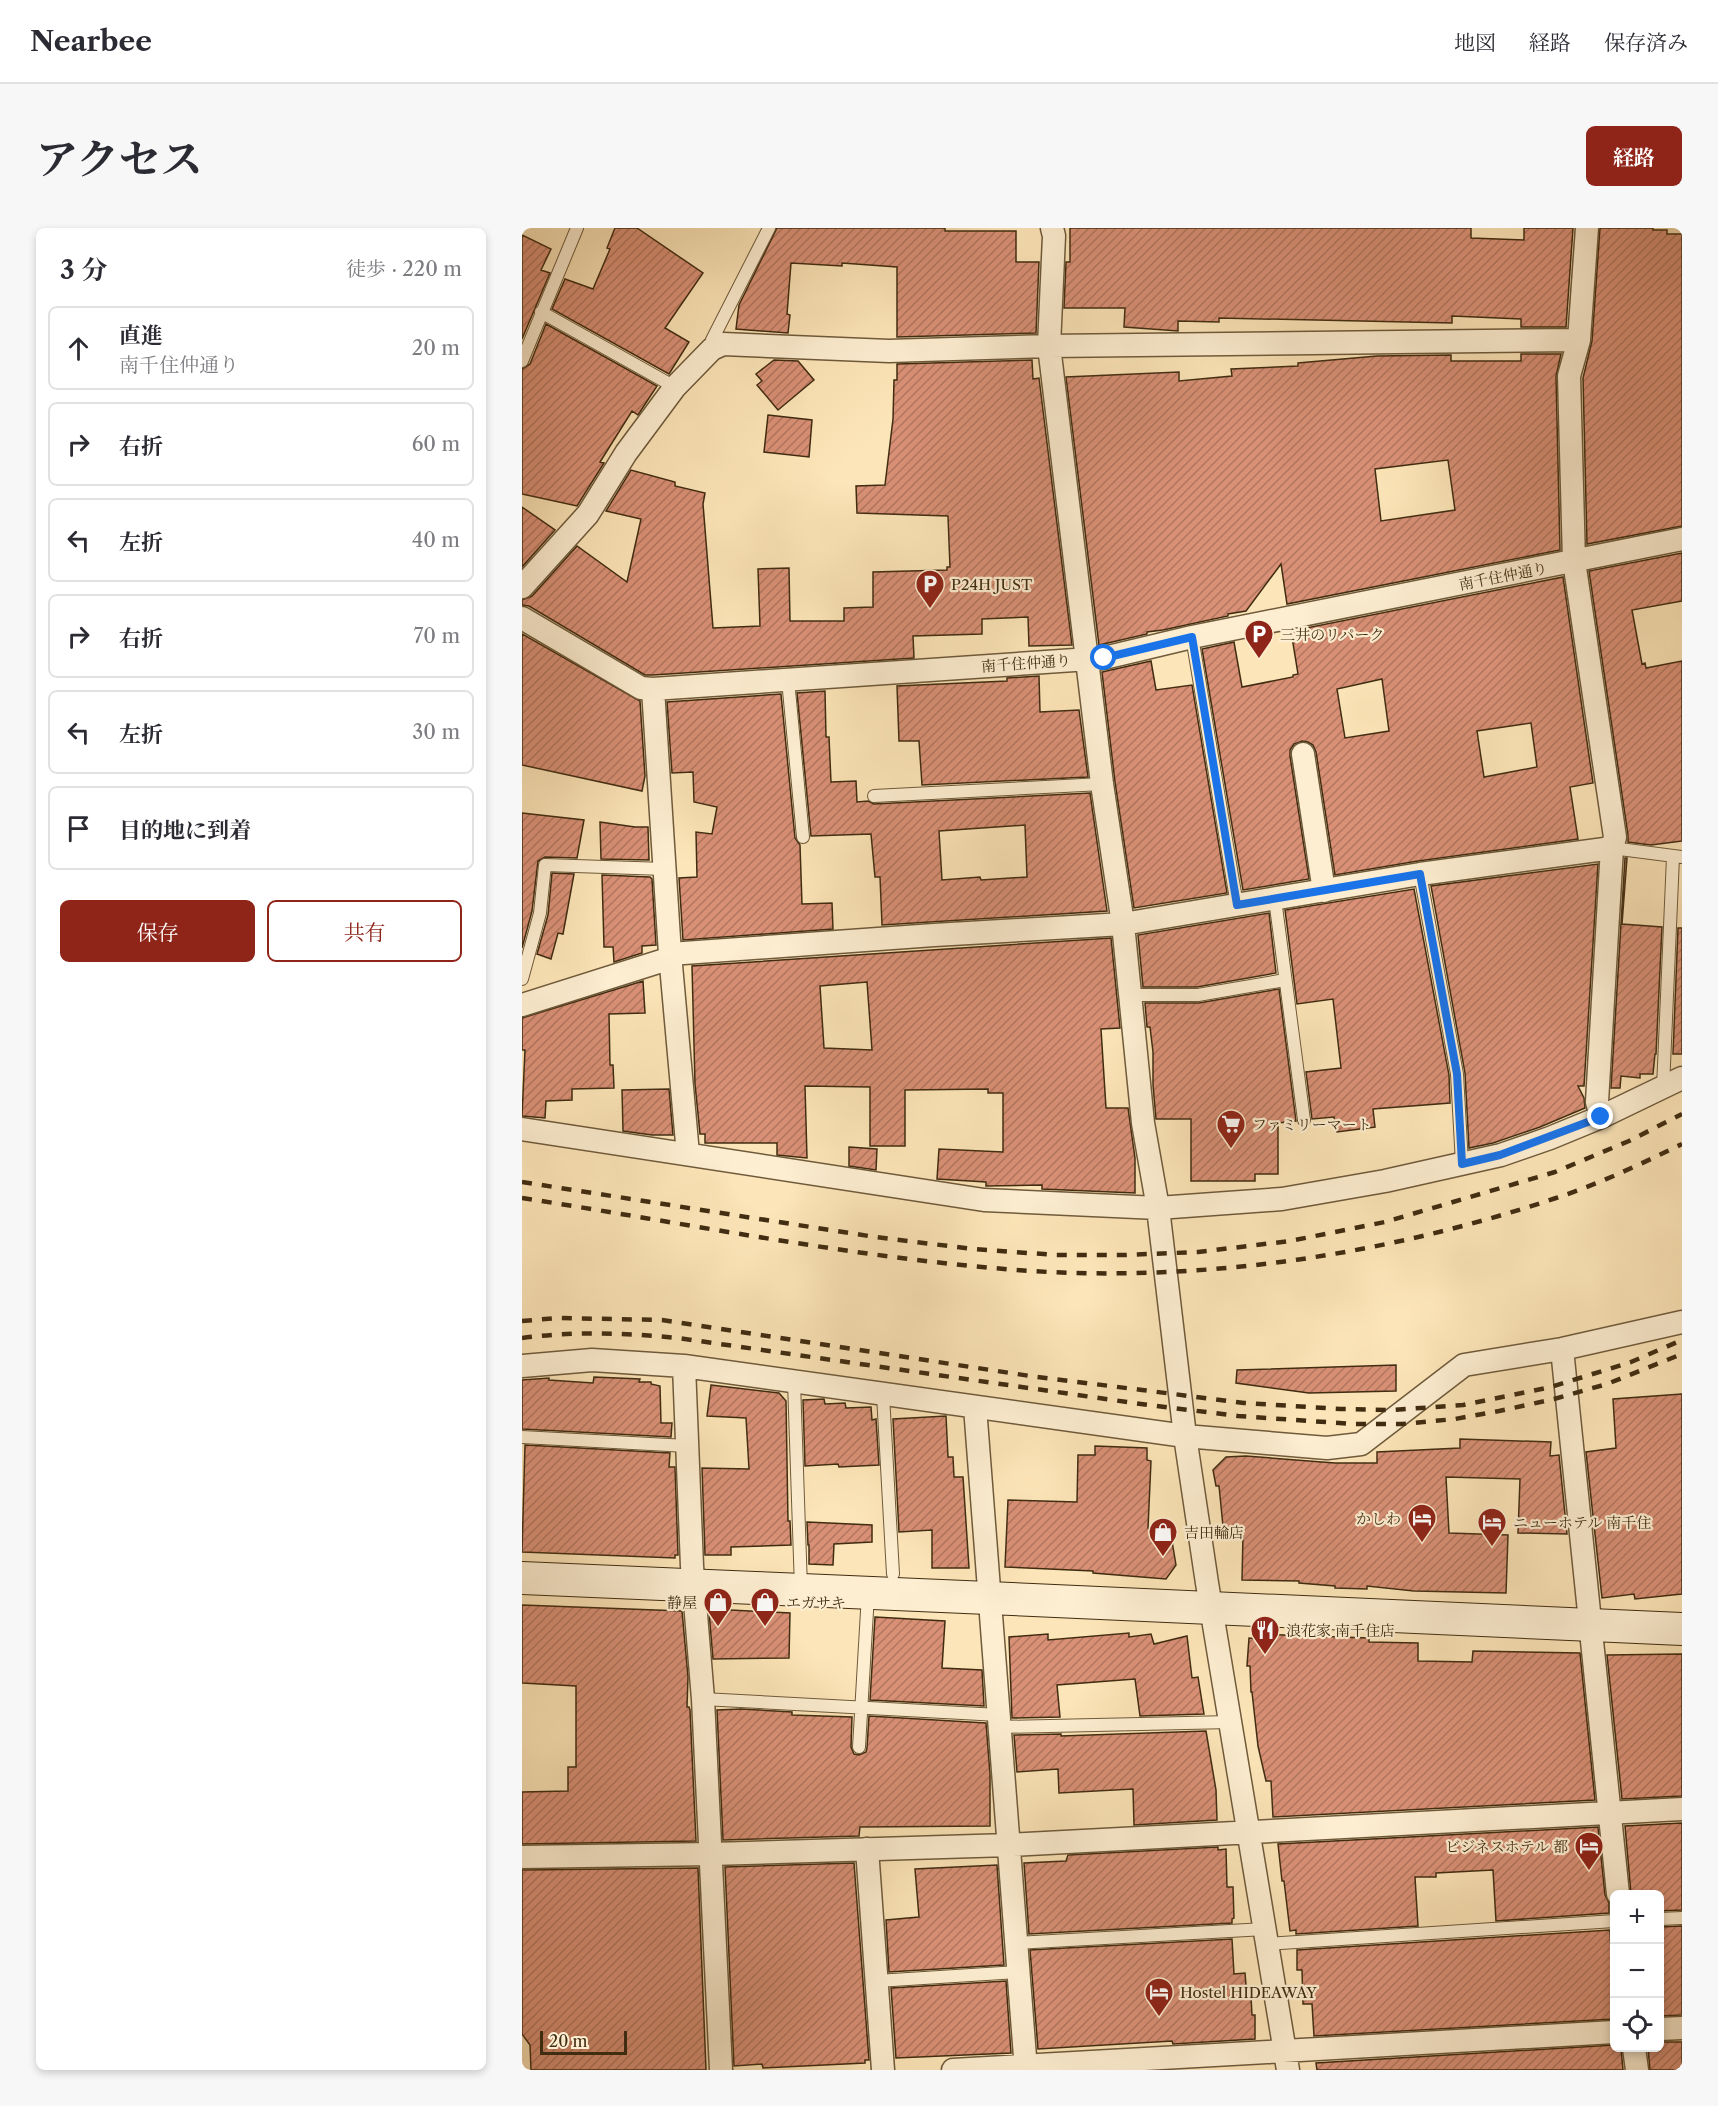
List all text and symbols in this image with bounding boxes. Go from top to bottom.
text: Nearbee [30,24,152,58]
text: 地図 [1454,30,1496,55]
text: 経路 [1529,30,1571,55]
text: 保存済み [1604,30,1688,55]
button: 経路 [1586,126,1682,186]
text: アクセス [36,133,203,185]
text: 3 分 [60,254,107,286]
text: 徒歩 · 220 m [346,257,462,281]
text: 直進 [119,322,163,349]
icon: ahead [62,332,95,365]
text: 20 m [412,336,460,360]
text: 南千住仲通り [119,353,239,377]
icon: right [62,428,95,461]
text: 60 m [412,432,460,456]
text: 右折 [119,433,163,460]
icon: left [62,524,95,557]
text: 40 m [412,528,460,552]
text: 左折 [119,529,163,556]
street label: 南千住仲通り [1457,558,1549,594]
parking icon: P24H JUST [914,568,946,610]
place label: P24H JUST [951,575,1033,594]
parking icon: 三井のリパーク [1243,618,1275,660]
icon: right [62,620,95,653]
text: 70 m [414,624,460,648]
text: 右折 [119,625,163,652]
place label: 三井のリパーク [1280,625,1385,644]
route start [1090,644,1116,670]
street label: 南千住仲通り [980,650,1072,676]
icon: left [62,716,95,749]
text: 30 m [412,720,460,744]
text: 左折 [119,721,163,748]
icon: arrive [62,812,95,845]
text: 目的地に到着 [119,817,251,844]
button: 保存 [60,900,255,962]
button: 共有 [267,900,462,962]
route end [1587,1103,1613,1129]
supermarket icon: ファミリーマート [1215,1108,1247,1150]
place label: ファミリーマート [1252,1115,1372,1134]
hotel icon: かしわ [1406,1502,1438,1544]
hotel icon: ニューホテル 南千住 [1476,1506,1508,1548]
place label: かしわ [1356,1509,1401,1528]
place label: ニューホテル 南千住 [1513,1513,1651,1532]
shop icon: 吉田輪店 [1147,1516,1179,1558]
place label: 吉田輪店 [1184,1523,1244,1542]
shop icon: 静屋 [702,1586,734,1628]
shop icon: エガサキ [749,1586,781,1628]
place label: 静屋 [667,1593,697,1612]
place label: エガサキ [786,1593,846,1612]
restaurant icon: 浪花家 南千住店 [1249,1614,1281,1656]
place label: 浪花家 南千住店 [1286,1621,1395,1640]
hotel icon: ビジネスホテル 都 [1573,1830,1605,1872]
place label: ビジネスホテル 都 [1445,1837,1568,1856]
map controls [1610,1890,1664,2052]
button: + [1610,1890,1664,1944]
button: − [1610,1944,1664,1998]
hotel icon: Hostel HIDEAWAY [1143,1976,1175,2018]
place label: Hostel HIDEAWAY [1180,1983,1317,2002]
button: locate [1610,1998,1664,2052]
scale bar [540,2028,627,2056]
text: 20 m [549,2031,588,2051]

